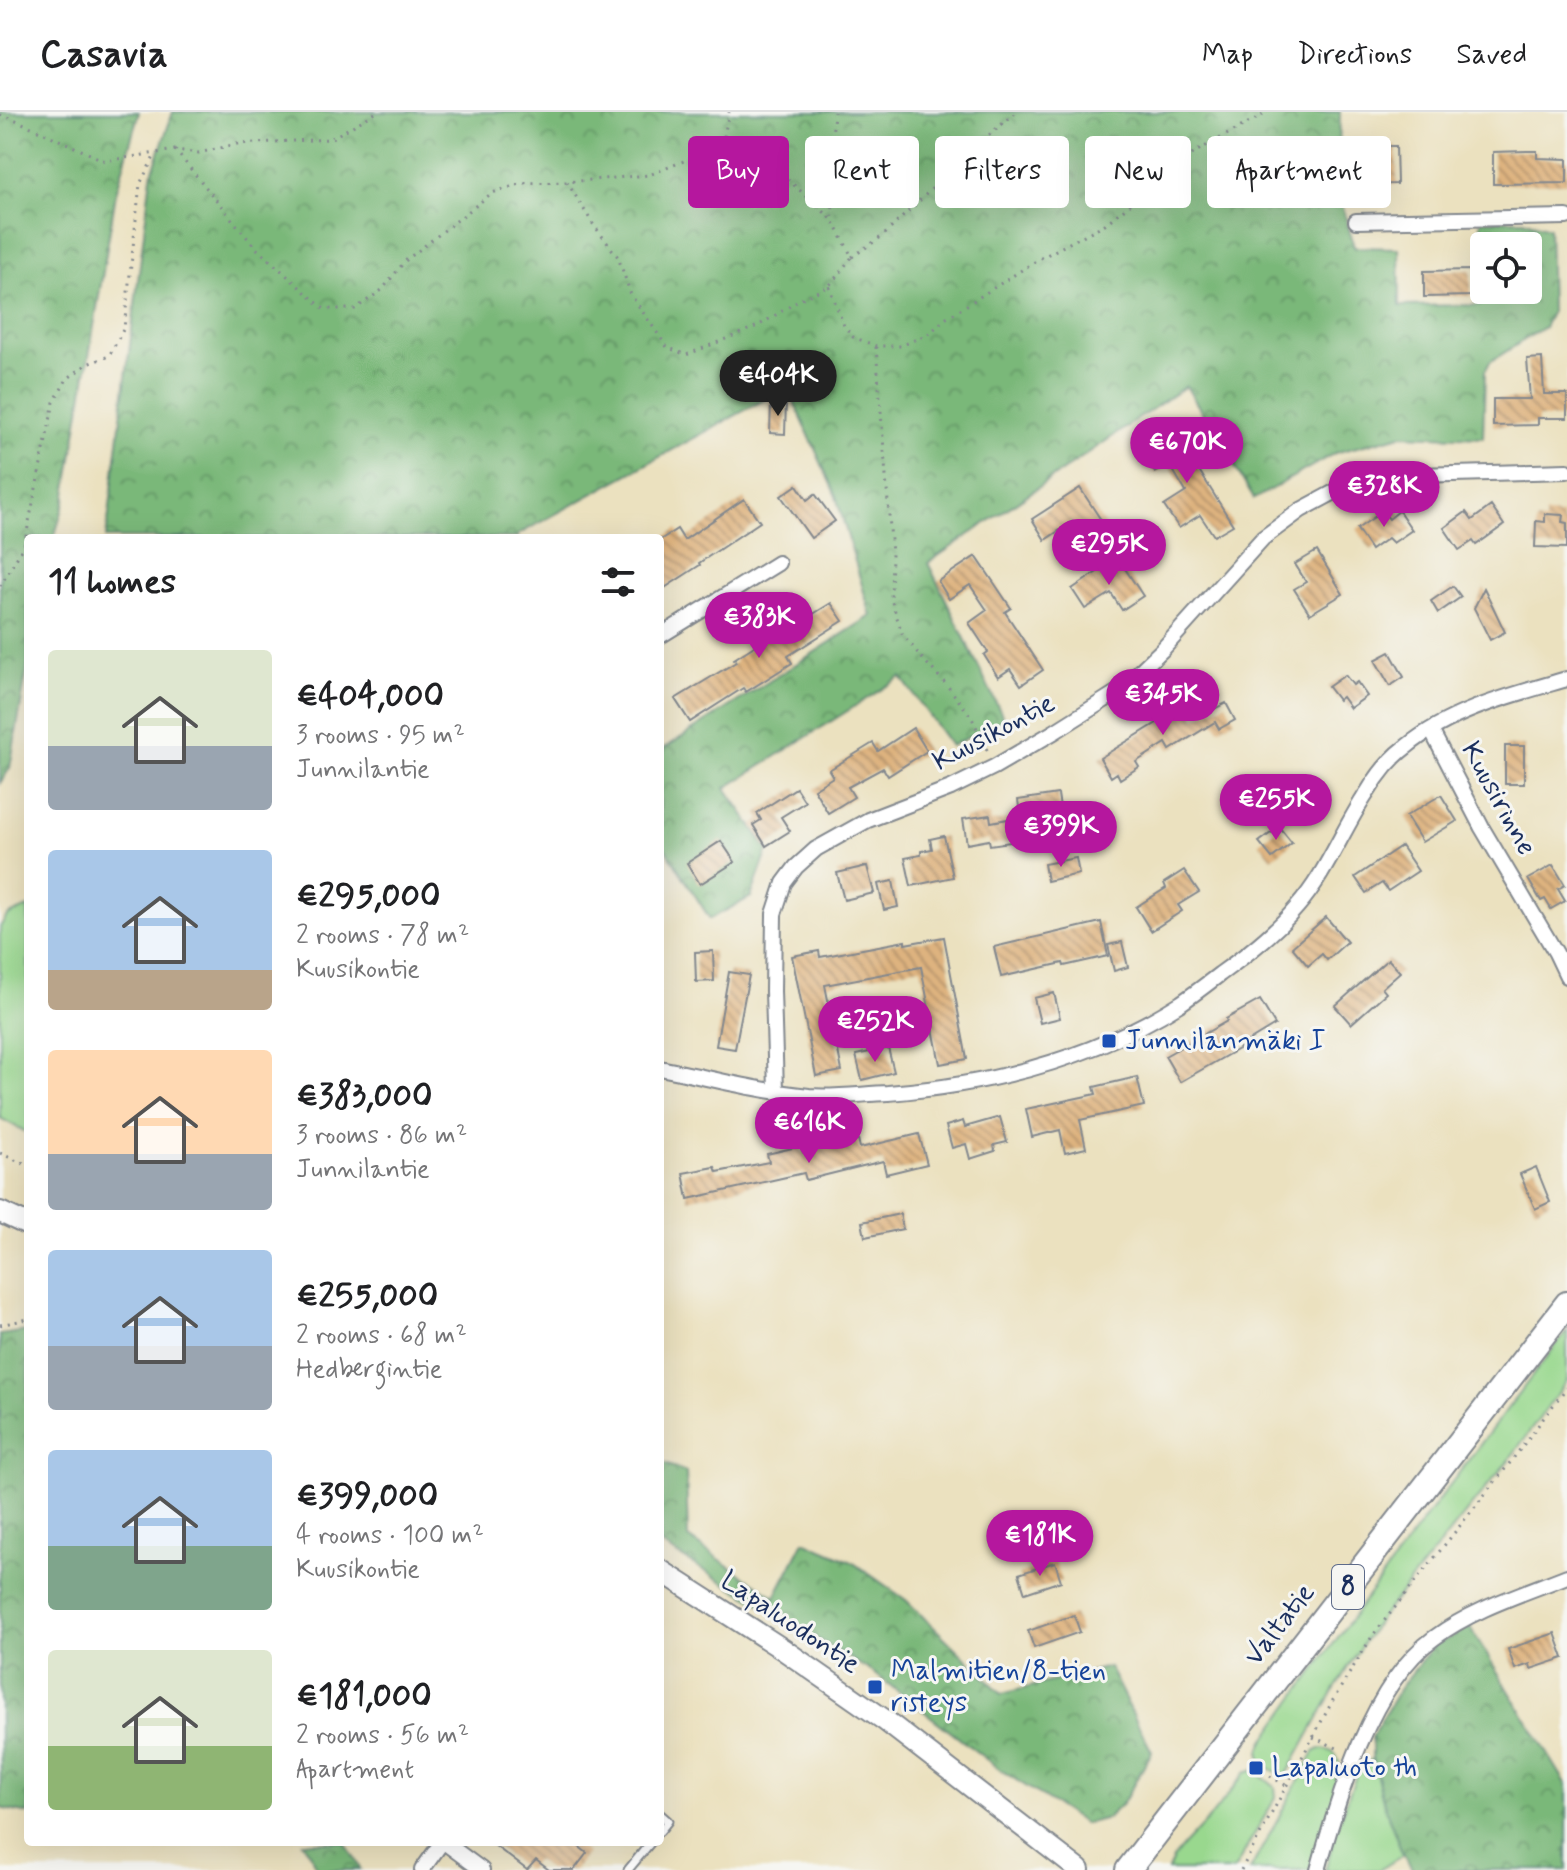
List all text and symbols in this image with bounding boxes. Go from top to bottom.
text: Casavia [40,31,168,80]
text: Map [1202,37,1253,74]
text: Directions [1297,37,1412,74]
text: Saved [1456,37,1527,74]
chip: Buy [688,136,789,208]
chip: Rent [805,136,919,208]
chip: Filters [935,136,1069,208]
chip: New [1085,136,1191,208]
chip: Apartment [1207,136,1391,208]
map controls [1470,232,1542,304]
button: locate [1470,232,1542,304]
pin: €404K [722,350,834,418]
text: €404K [738,359,818,393]
pin: €670K [1131,417,1243,485]
text: €670K [1148,426,1226,460]
pin: €328K [1328,461,1440,529]
text: €328K [1347,470,1421,504]
pin: €295K [1053,519,1165,587]
text: €295K [1070,528,1148,562]
text: 11 homes [48,560,176,605]
icon: filters [596,560,640,604]
pin: €383K [703,592,815,660]
text: €383K [723,601,795,635]
pin: €345K [1107,669,1219,737]
text: €404,000 [296,674,444,719]
text: €345K [1124,678,1202,712]
icon: home [112,682,208,778]
street label: Kuusikontie [926,685,1062,781]
text: 3 rooms · 95 m² [296,719,465,753]
street label: Kuusirinne [1452,736,1544,862]
text: Junnilantie [296,753,430,787]
pin: €255K [1220,774,1332,842]
text: €255K [1238,783,1314,817]
pin: €399K [1005,801,1117,869]
text: €399K [1023,810,1099,844]
text: €295,000 [296,874,440,919]
icon: home [112,882,208,978]
text: 2 rooms · 78 m² [296,919,469,953]
text: Kuusikontie [296,953,420,987]
pin: €252K [819,996,931,1064]
text: €252K [836,1005,914,1039]
place label: Junnilanmäki I [1125,1023,1325,1060]
marker: Junnilanmäki I [1100,1032,1118,1050]
text: €383,000 [296,1074,432,1119]
icon: home [112,1082,208,1178]
pin: €616K [753,1097,865,1165]
text: €616K [773,1106,845,1140]
text: 3 rooms · 86 m² [296,1119,467,1153]
text: Junnilantie [296,1153,430,1187]
text: €255,000 [296,1274,438,1319]
icon: home [112,1282,208,1378]
text: 2 rooms · 68 m² [296,1319,467,1353]
text: Hedbergintie [296,1353,442,1387]
text: €399,000 [296,1474,438,1519]
icon: home [112,1482,208,1578]
pin: €181K [984,1510,1096,1578]
text: 4 rooms · 100 m² [296,1519,484,1553]
text: €181K [1004,1519,1076,1553]
text: Kuusikontie [296,1553,420,1587]
street label: Lapaluodontie [713,1563,867,1683]
road number: 8 [1332,1565,1364,1609]
street label: Valtatie [1236,1576,1324,1674]
place label: Malmitien/8-tien risteys [891,1653,1106,1722]
text: €181,000 [296,1674,432,1719]
marker: Malmitien/8-tien risteys [866,1678,884,1696]
icon: home [112,1682,208,1778]
text: 2 rooms · 56 m² [296,1719,469,1753]
place label: Lapaluoto th [1272,1750,1417,1787]
text: Apartment [296,1753,414,1787]
marker: Lapaluoto th [1247,1759,1265,1777]

